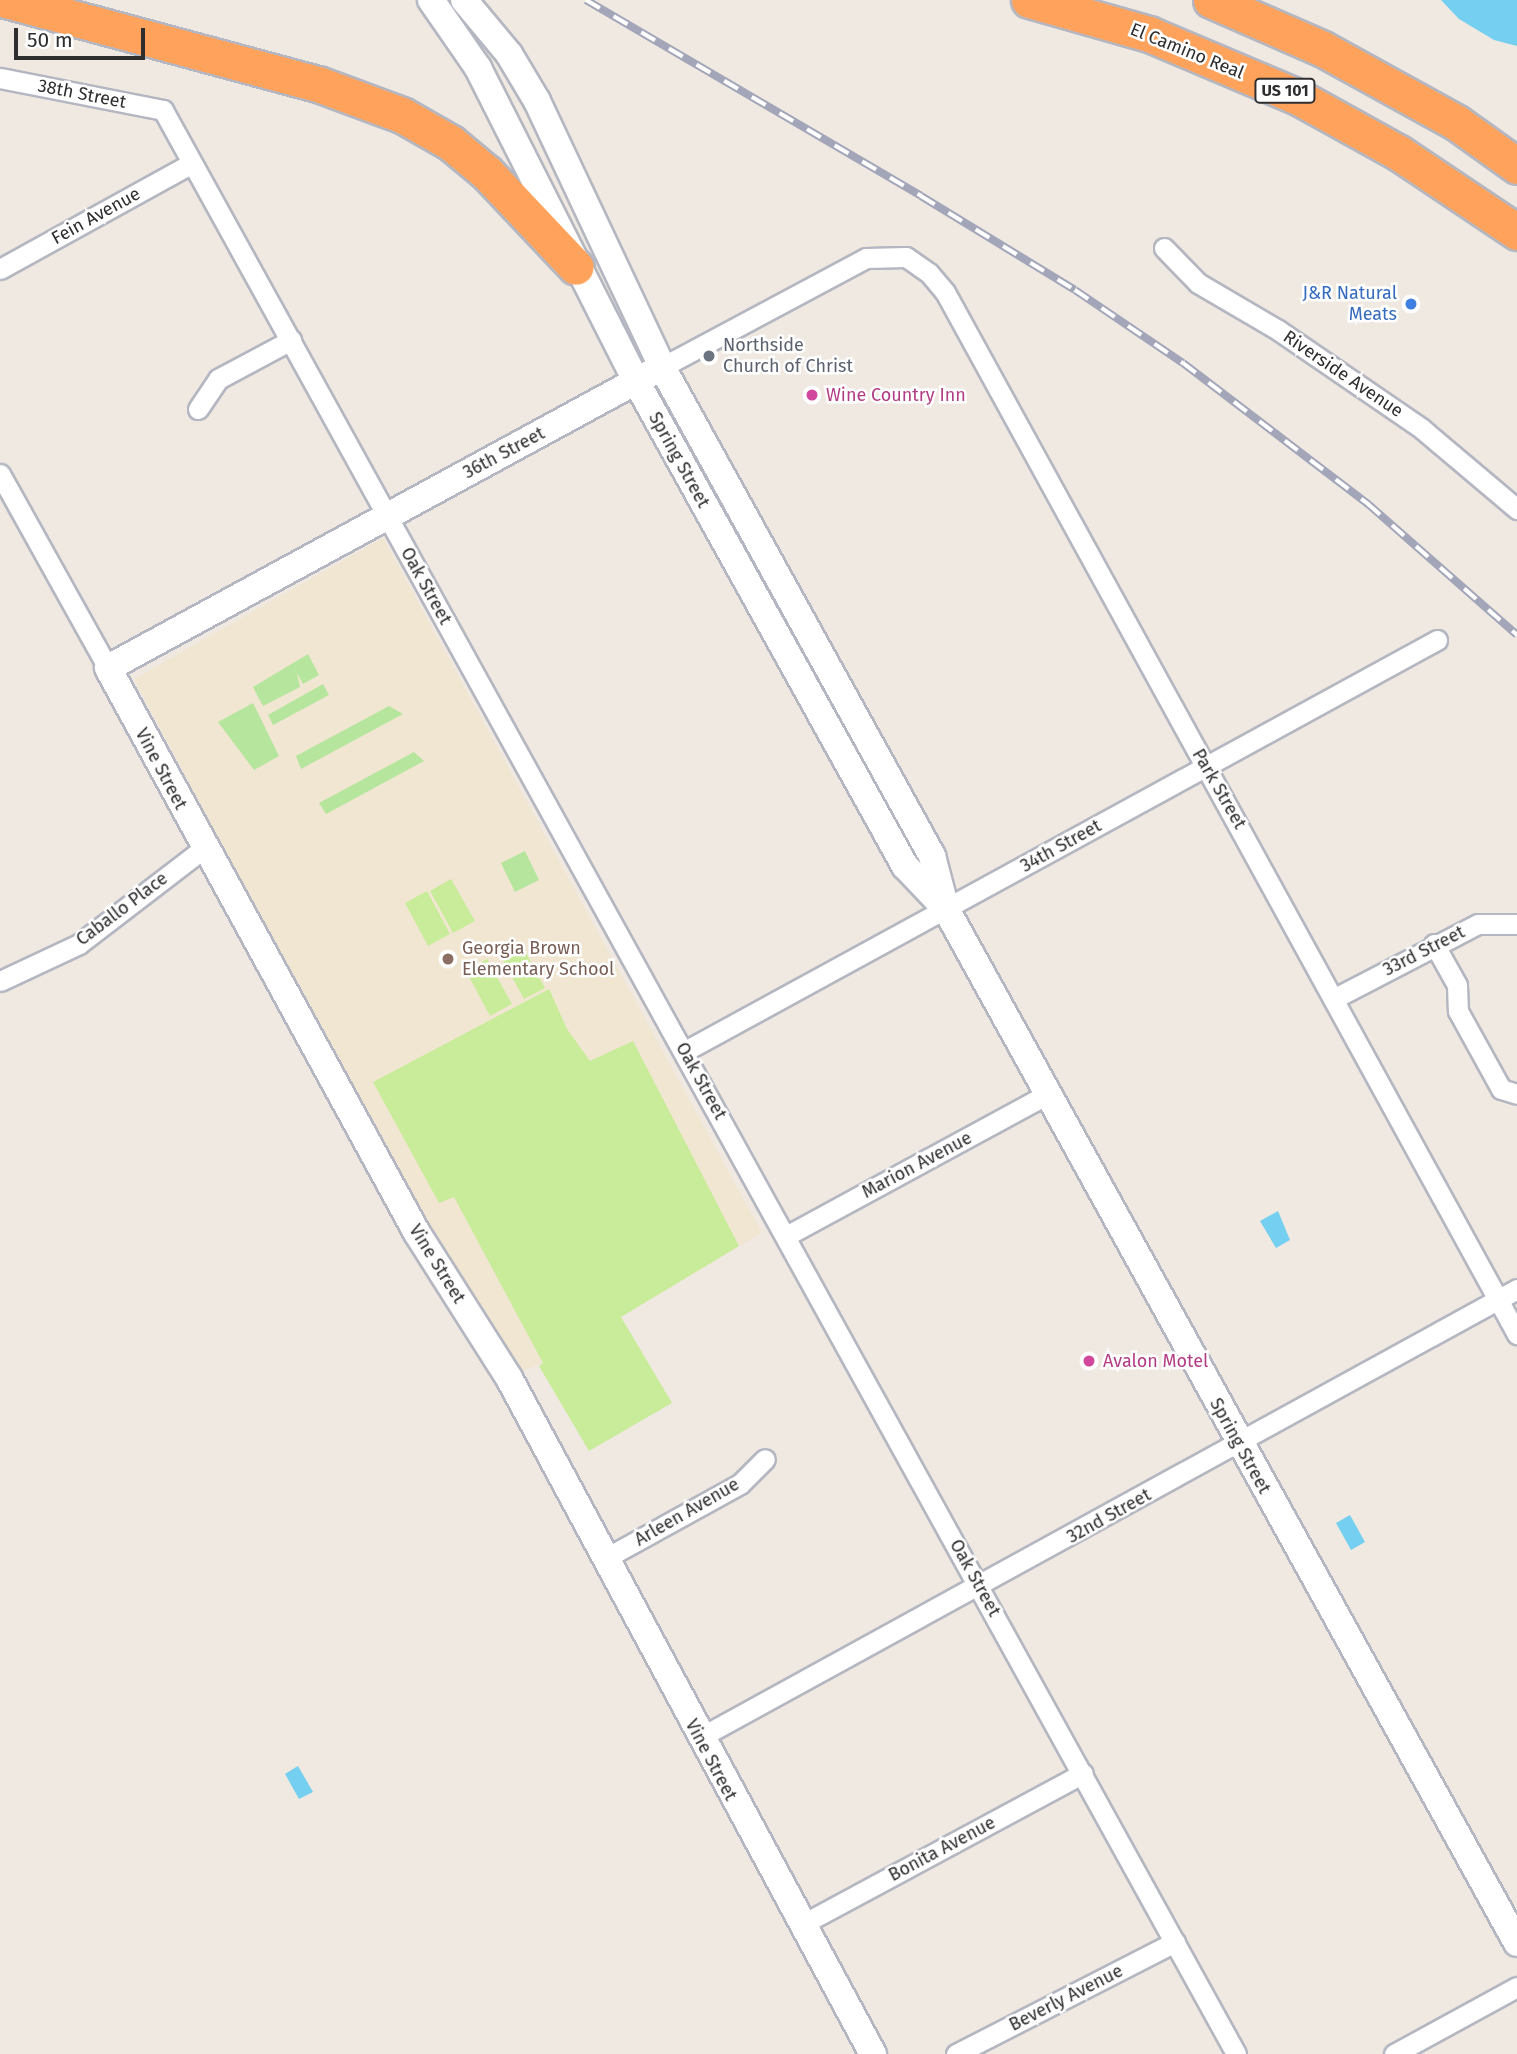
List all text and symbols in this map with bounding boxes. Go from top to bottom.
scale bar [18,14,149,58]
street label: El Camino Real [1127,18,1247,84]
text: 50 m [27,27,73,53]
street label: 38th Street [36,75,128,113]
road number: US 101 [1254,78,1316,104]
street label: Fein Avenue [48,183,144,249]
place label: J&R Natural Meats [1302,283,1397,326]
marker: J&R Natural Meats [1403,296,1419,312]
street label: Riverside Avenue [1279,326,1407,422]
place label: Northside Church of Christ [723,335,853,378]
marker: Northside Church of Christ [701,348,717,364]
place label: Wine Country Inn [826,384,966,406]
marker: Wine Country Inn [804,387,820,403]
street label: Spring Street [644,408,714,512]
street label: 36th Street [460,423,548,483]
street label: Oak Street [396,544,456,628]
street label: Vine Street [131,725,191,813]
street label: Park Street [1187,745,1251,833]
street label: 34th Street [1017,815,1105,877]
street label: Caballo Place [72,868,172,950]
street label: 33rd Street [1380,921,1468,981]
place label: Georgia Brown Elementary School [462,938,614,981]
marker: Georgia Brown Elementary School [440,951,456,967]
street label: Oak Street [671,1039,731,1123]
street label: Marion Avenue [858,1127,976,1203]
street label: Vine Street [404,1221,470,1307]
place label: Avalon Motel [1103,1350,1208,1372]
marker: Avalon Motel [1081,1353,1097,1369]
street label: Spring Street [1205,1394,1275,1498]
street label: Arleen Avenue [631,1473,743,1551]
street label: 32nd Street [1063,1484,1155,1548]
street label: Oak Street [945,1536,1005,1620]
street label: Vine Street [681,1716,741,1804]
street label: Bonita Avenue [885,1812,999,1886]
street label: Beverly Avenue [1006,1960,1126,2036]

